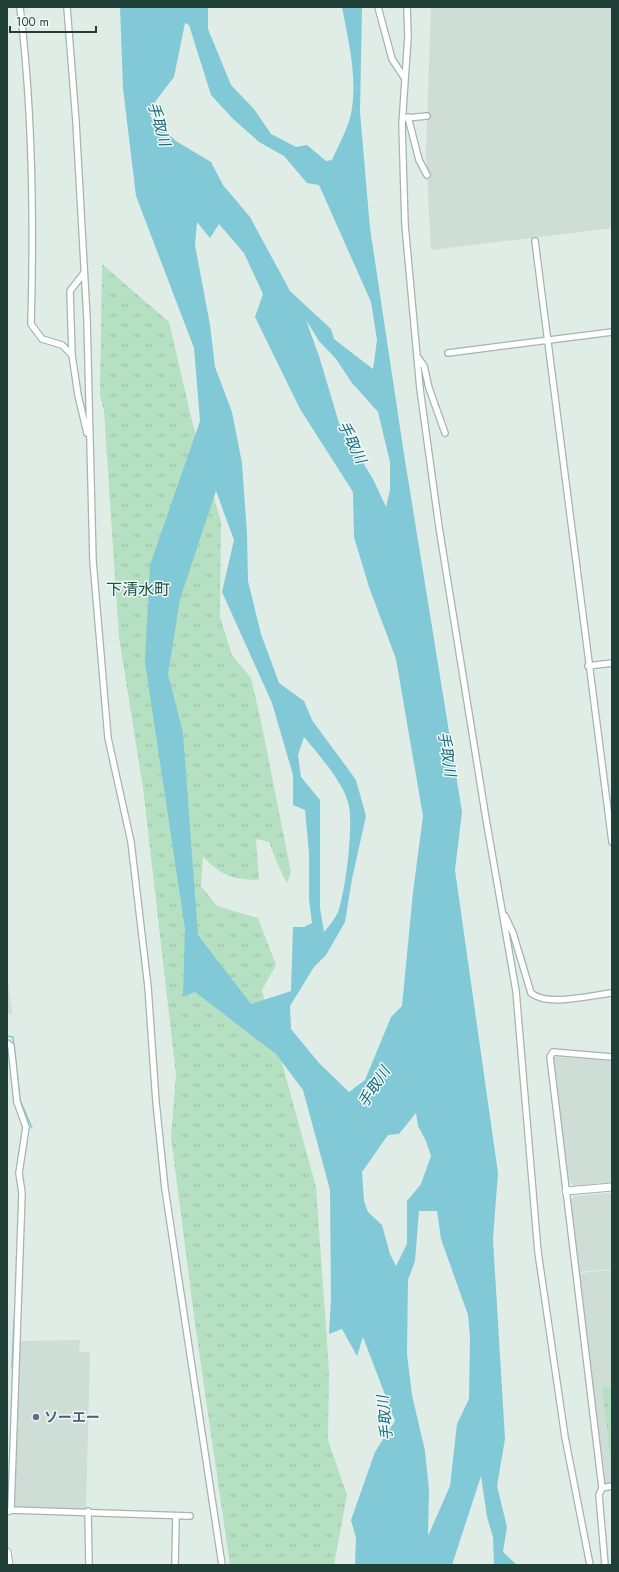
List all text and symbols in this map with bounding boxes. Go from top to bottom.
scale bar [10,8,96,34]
text: 100 m [16,13,49,31]
water label: 手取川 [142,99,176,151]
water label: 手取川 [332,417,373,469]
district label: 下清水町 [106,578,170,601]
water label: 手取川 [433,730,462,780]
water label: 手取川 [353,1060,397,1112]
water label: 手取川 [372,1393,398,1441]
place label: ソーエー [44,1407,100,1427]
marker: ソーエー [31,1412,41,1422]

